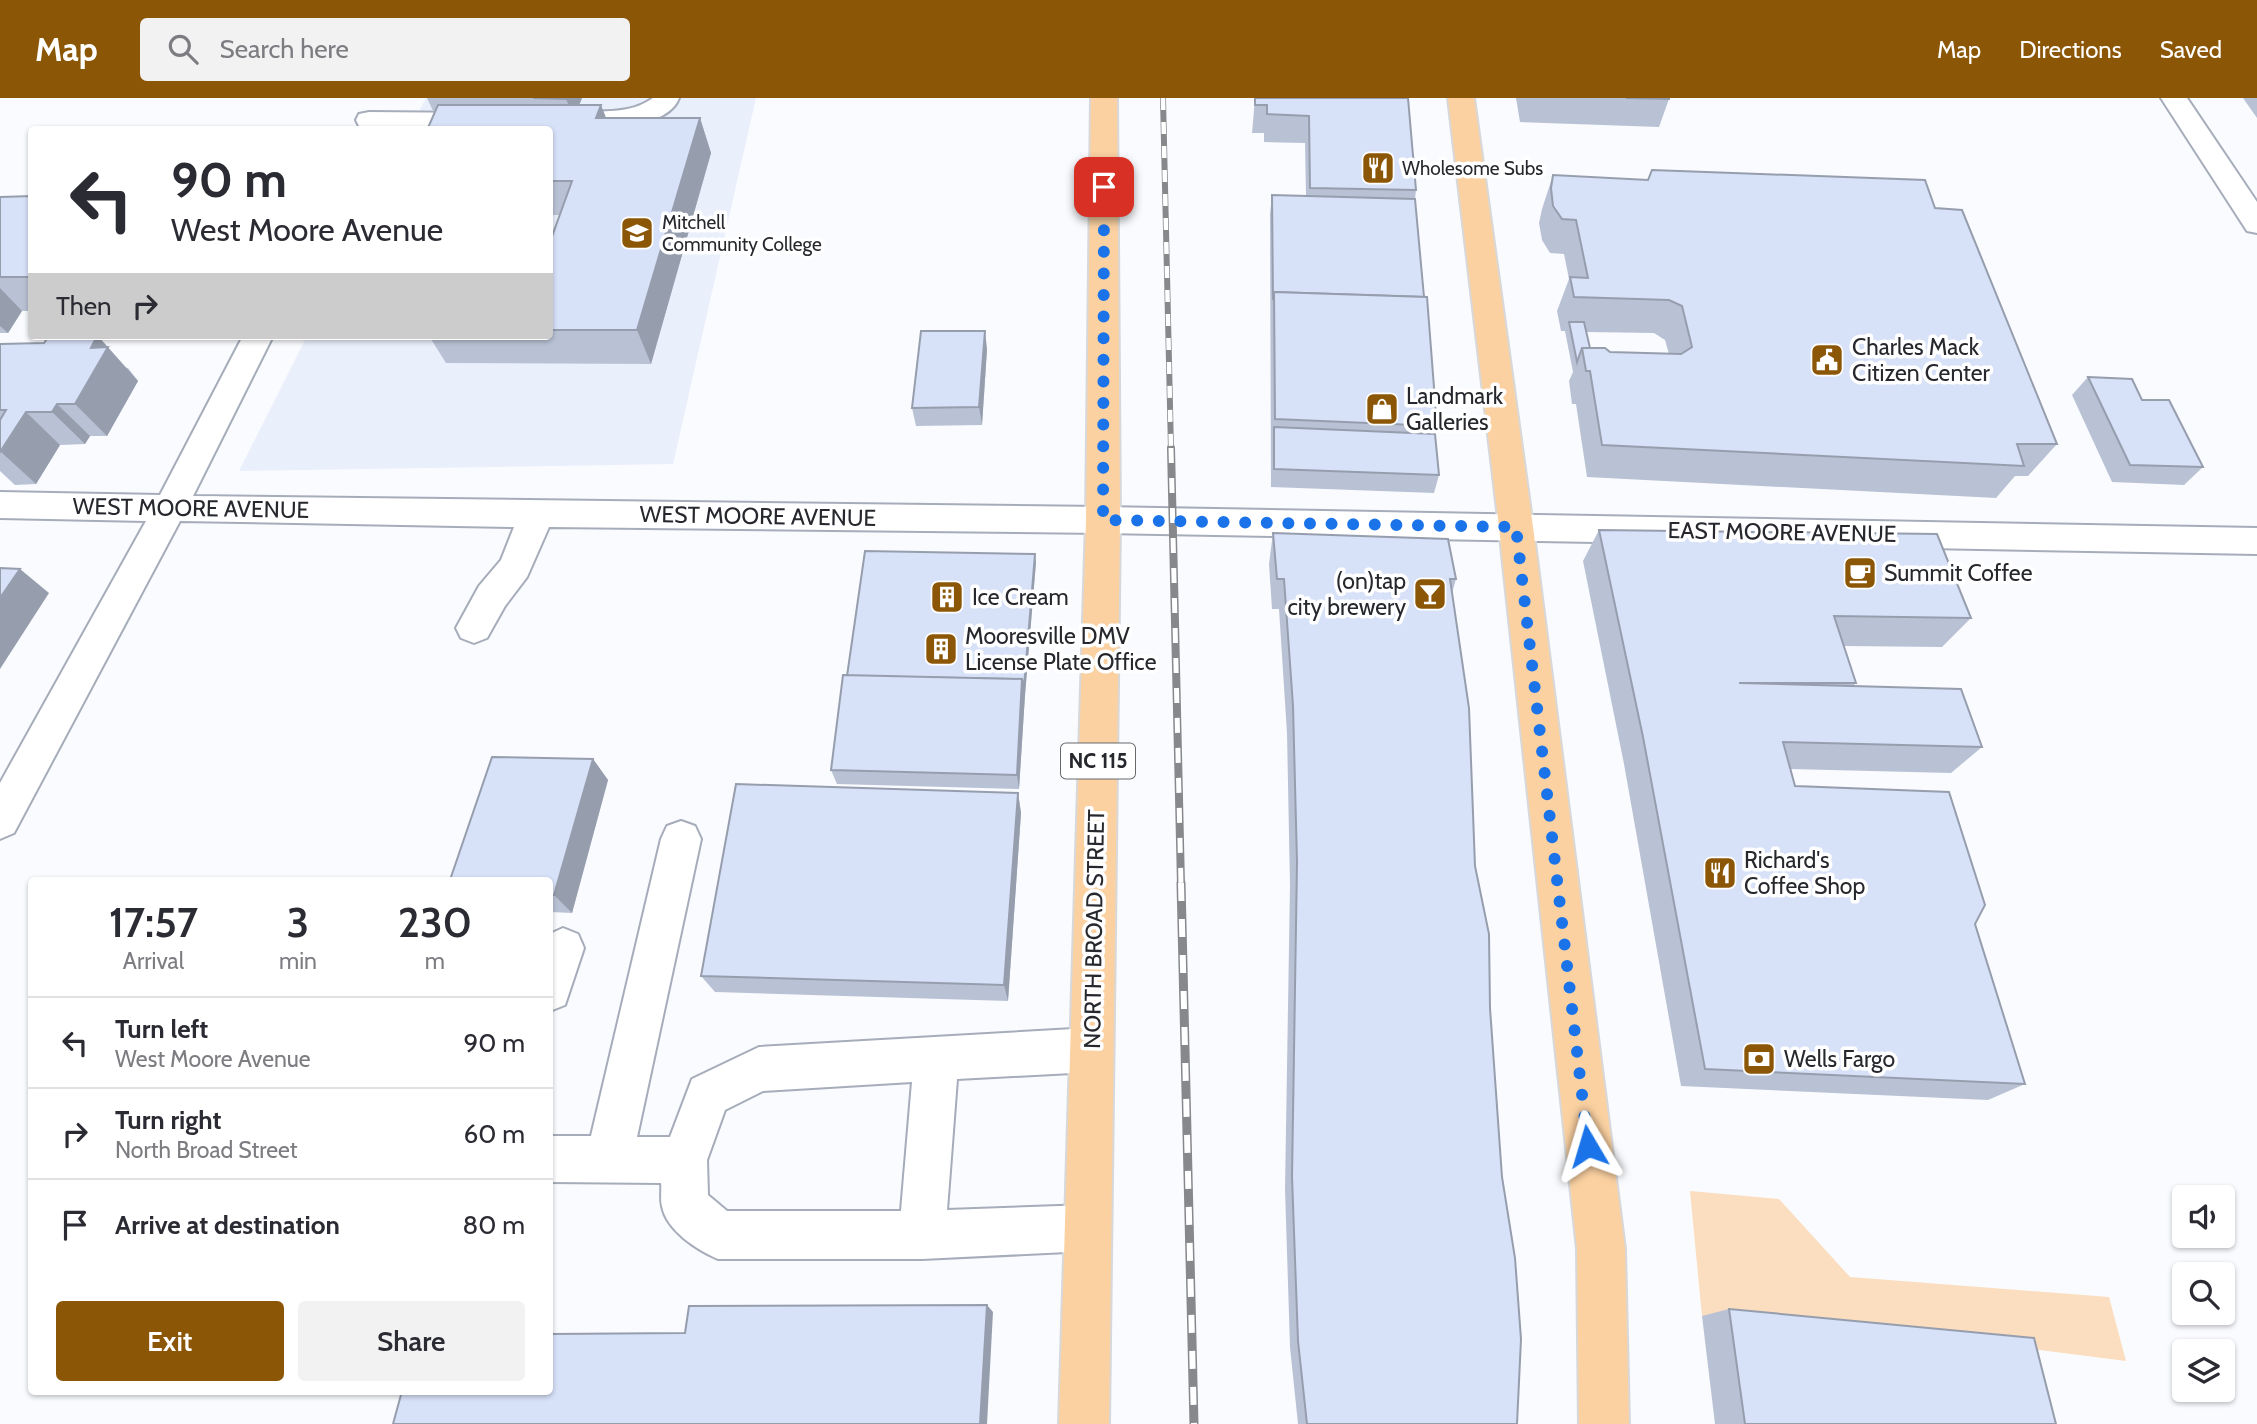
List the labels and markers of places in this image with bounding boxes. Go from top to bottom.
restaurant icon: Wholesome Subs [1359,149,1397,187]
pin [1074,157,1134,217]
place label: Wholesome Subs [1402,157,1543,180]
place label: Mitchell Community College [662,211,822,256]
school or university icon: Mitchell Community College [618,214,656,252]
place label: Charles Mack Citizen Center [1852,333,1991,387]
public building icon: Charles Mack Citizen Center [1808,341,1846,379]
place label: Landmark Galleries [1406,382,1504,436]
shop icon: Landmark Galleries [1363,390,1401,428]
cafe icon: Summit Coffee [1841,554,1879,592]
place label: Summit Coffee [1884,559,2033,587]
place label: (on)tap city brewery [1287,567,1406,621]
bar icon: (on)tap city brewery [1411,575,1449,613]
building icon: Ice Cream [928,578,966,616]
place label: Ice Cream [972,583,1069,611]
place label: Mooresville DMV License Plate Office [965,622,1157,676]
building icon: Mooresville DMV License Plate Office [922,630,960,668]
place label: Richard's Coffee Shop [1744,846,1866,900]
restaurant icon: Richard's Coffee Shop [1701,854,1739,892]
bank icon: Wells Fargo [1740,1040,1778,1078]
place label: Wells Fargo [1784,1045,1895,1073]

